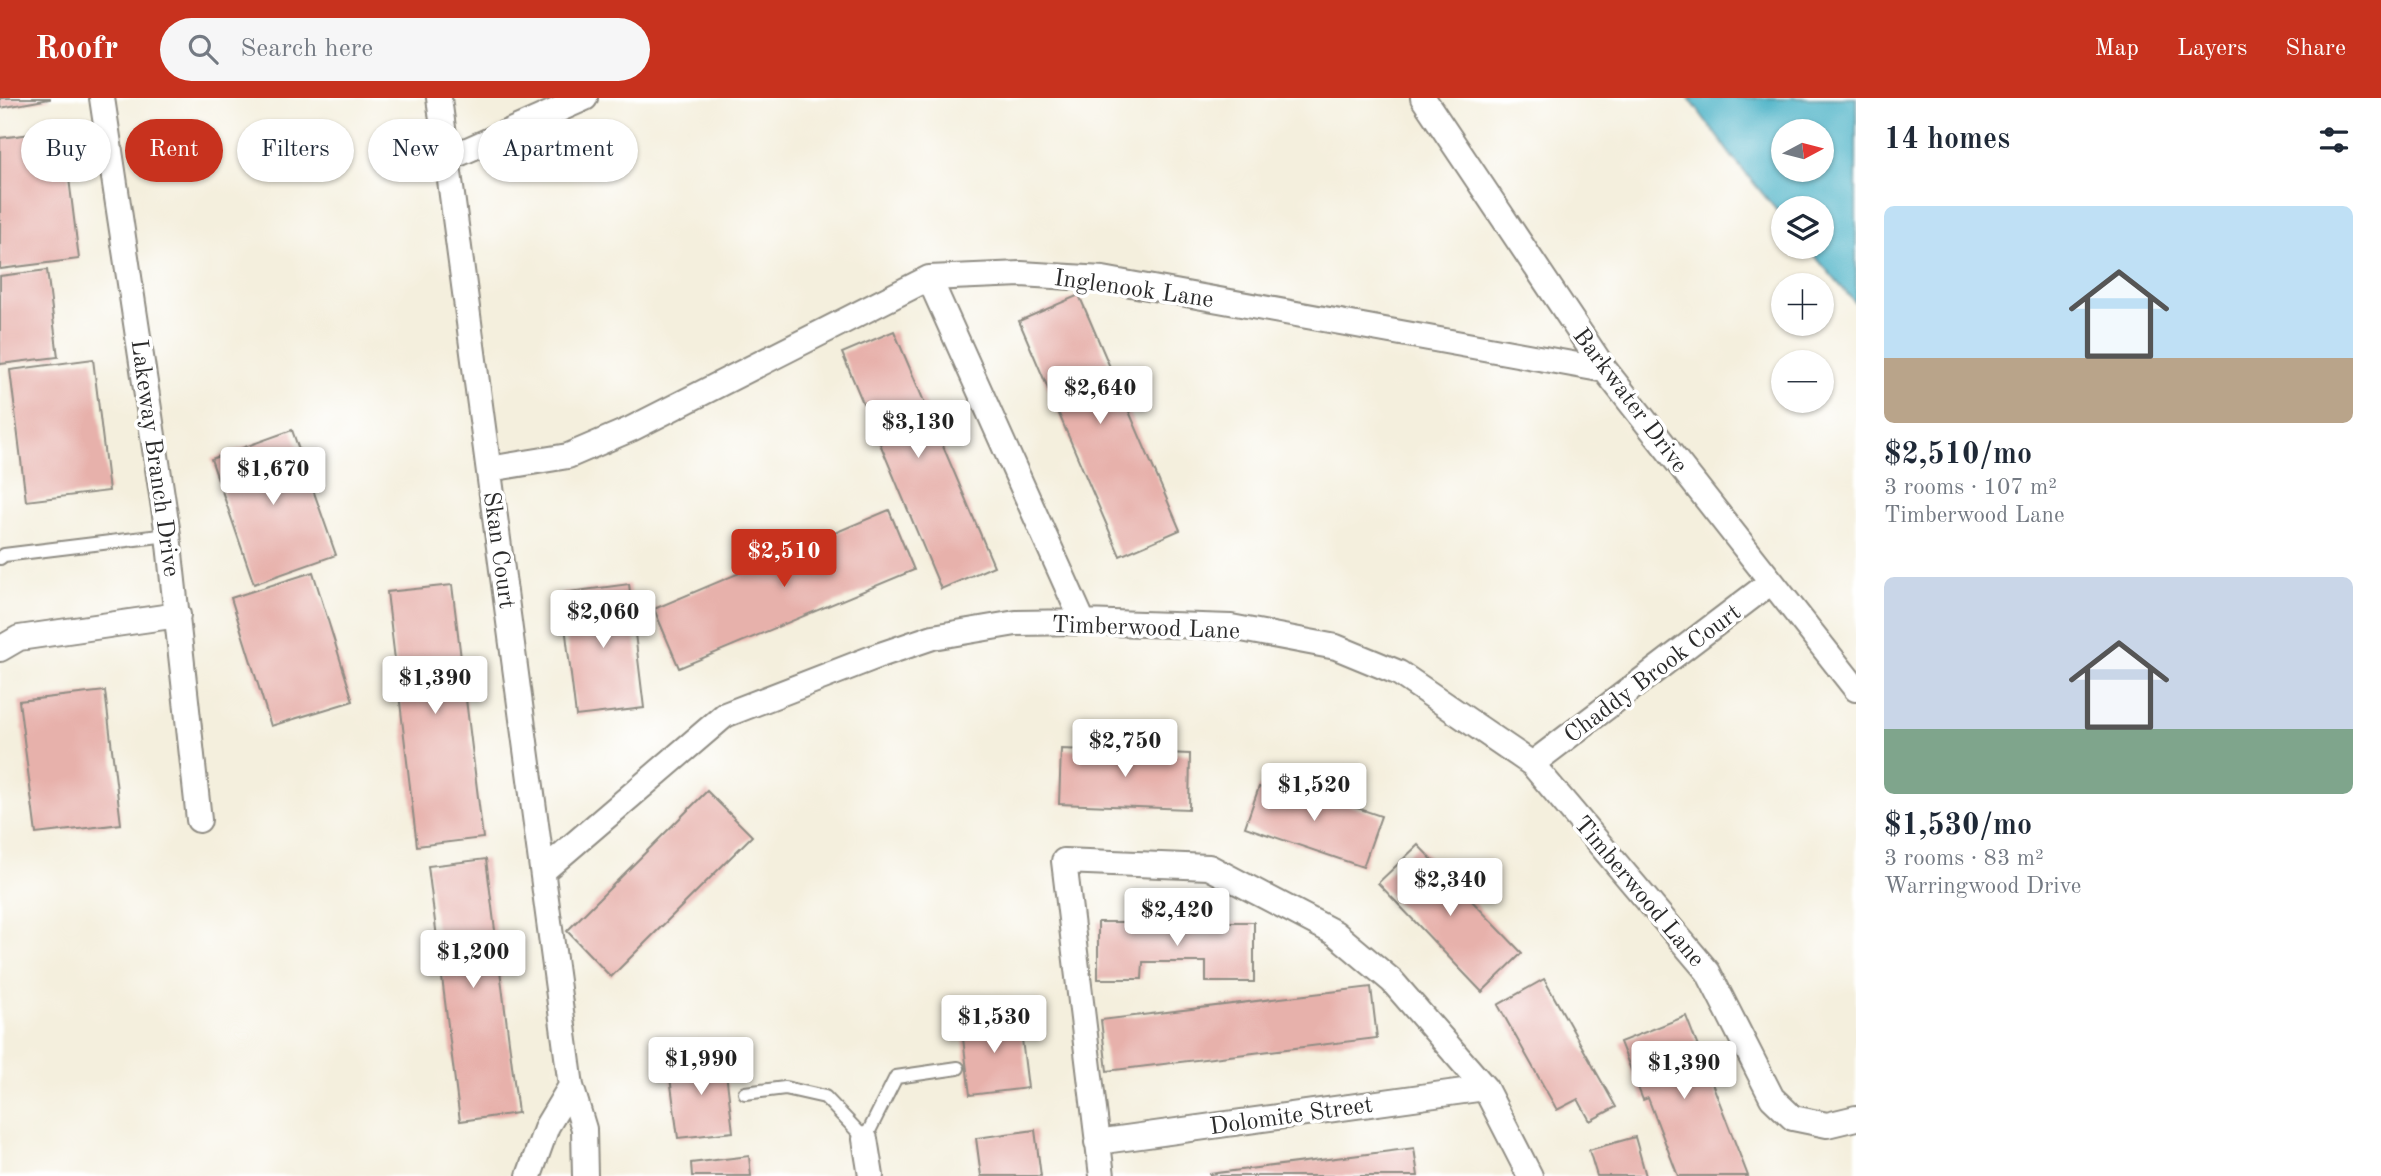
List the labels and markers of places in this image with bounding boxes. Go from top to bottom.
pin: $2,640 [1043,366,1157,426]
pin: $3,130 [861,400,975,460]
pin: $1,670 [216,448,330,507]
pin: $2,510 [727,530,841,589]
pin: $2,060 [546,590,660,650]
pin: $1,390 [378,656,492,716]
pin: $2,750 [1068,720,1182,779]
pin: $1,520 [1257,764,1371,823]
pin: $2,340 [1393,858,1507,918]
pin: $2,420 [1120,888,1234,948]
pin: $1,200 [416,930,530,990]
pin: $1,530 [937,996,1051,1055]
pin: $1,990 [644,1038,758,1097]
pin: $1,390 [1627,1042,1741,1101]

